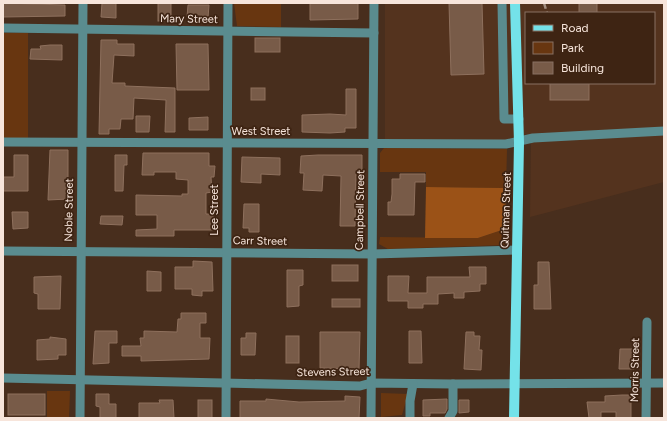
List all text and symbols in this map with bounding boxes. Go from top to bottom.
street label: Mary Street [160,12,218,26]
legend [525,12,655,84]
text: Road [561,21,589,35]
text: Park [561,41,584,55]
text: Building [561,61,604,75]
street label: West Street [232,125,290,138]
street label: Campbell Street [353,170,367,250]
street label: Quitman Street [498,172,514,248]
street label: Noble Street [62,178,76,242]
street label: Lee Street [208,184,221,236]
street label: Carr Street [233,234,287,248]
street label: Morris Street [628,338,642,402]
street label: Stevens Street [296,365,370,379]

